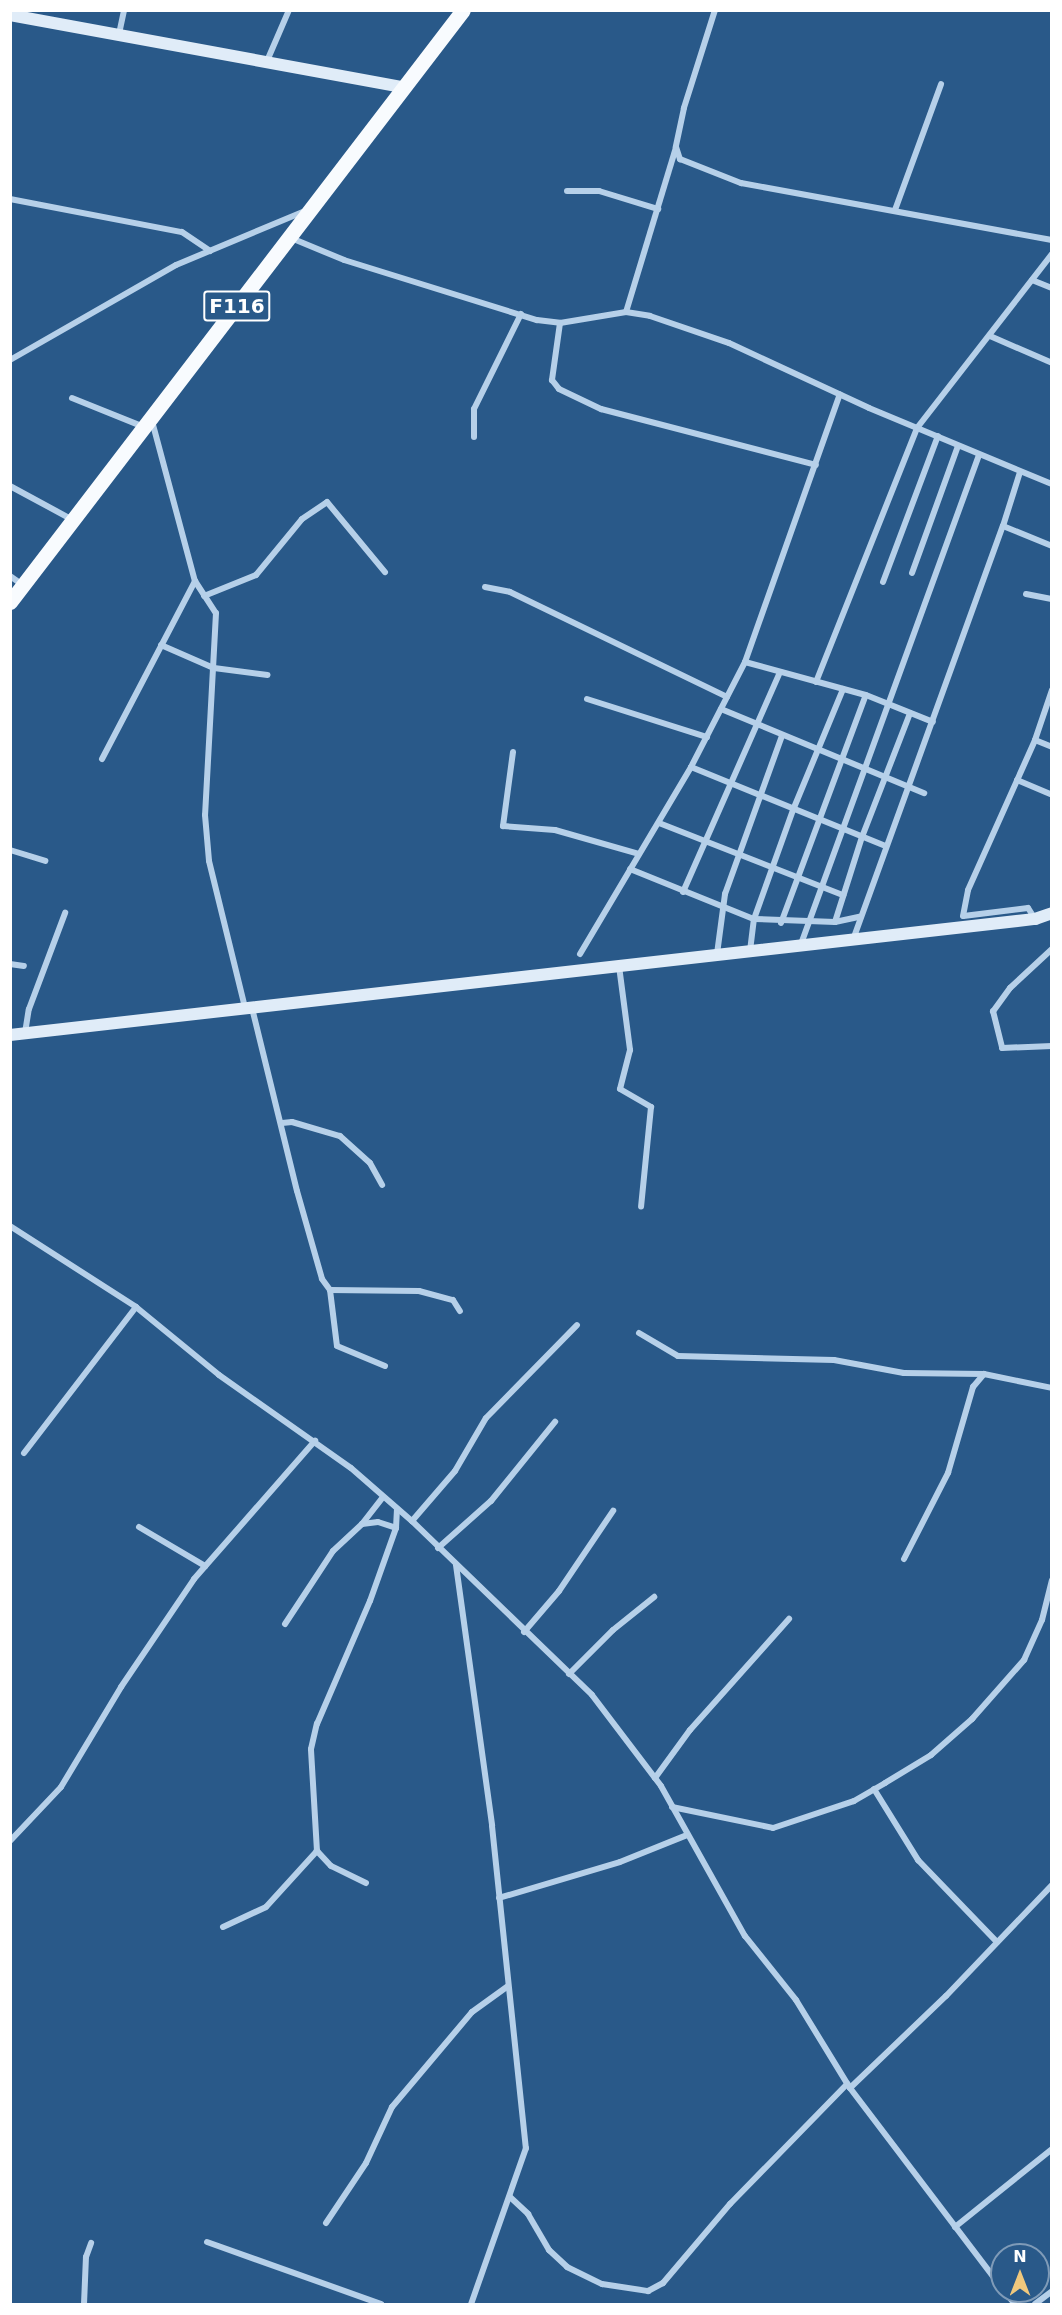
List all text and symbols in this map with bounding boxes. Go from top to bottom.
road number: F116 [202,289,272,323]
north arrow [990,2243,1050,2303]
text: N [1013,2247,1027,2266]

